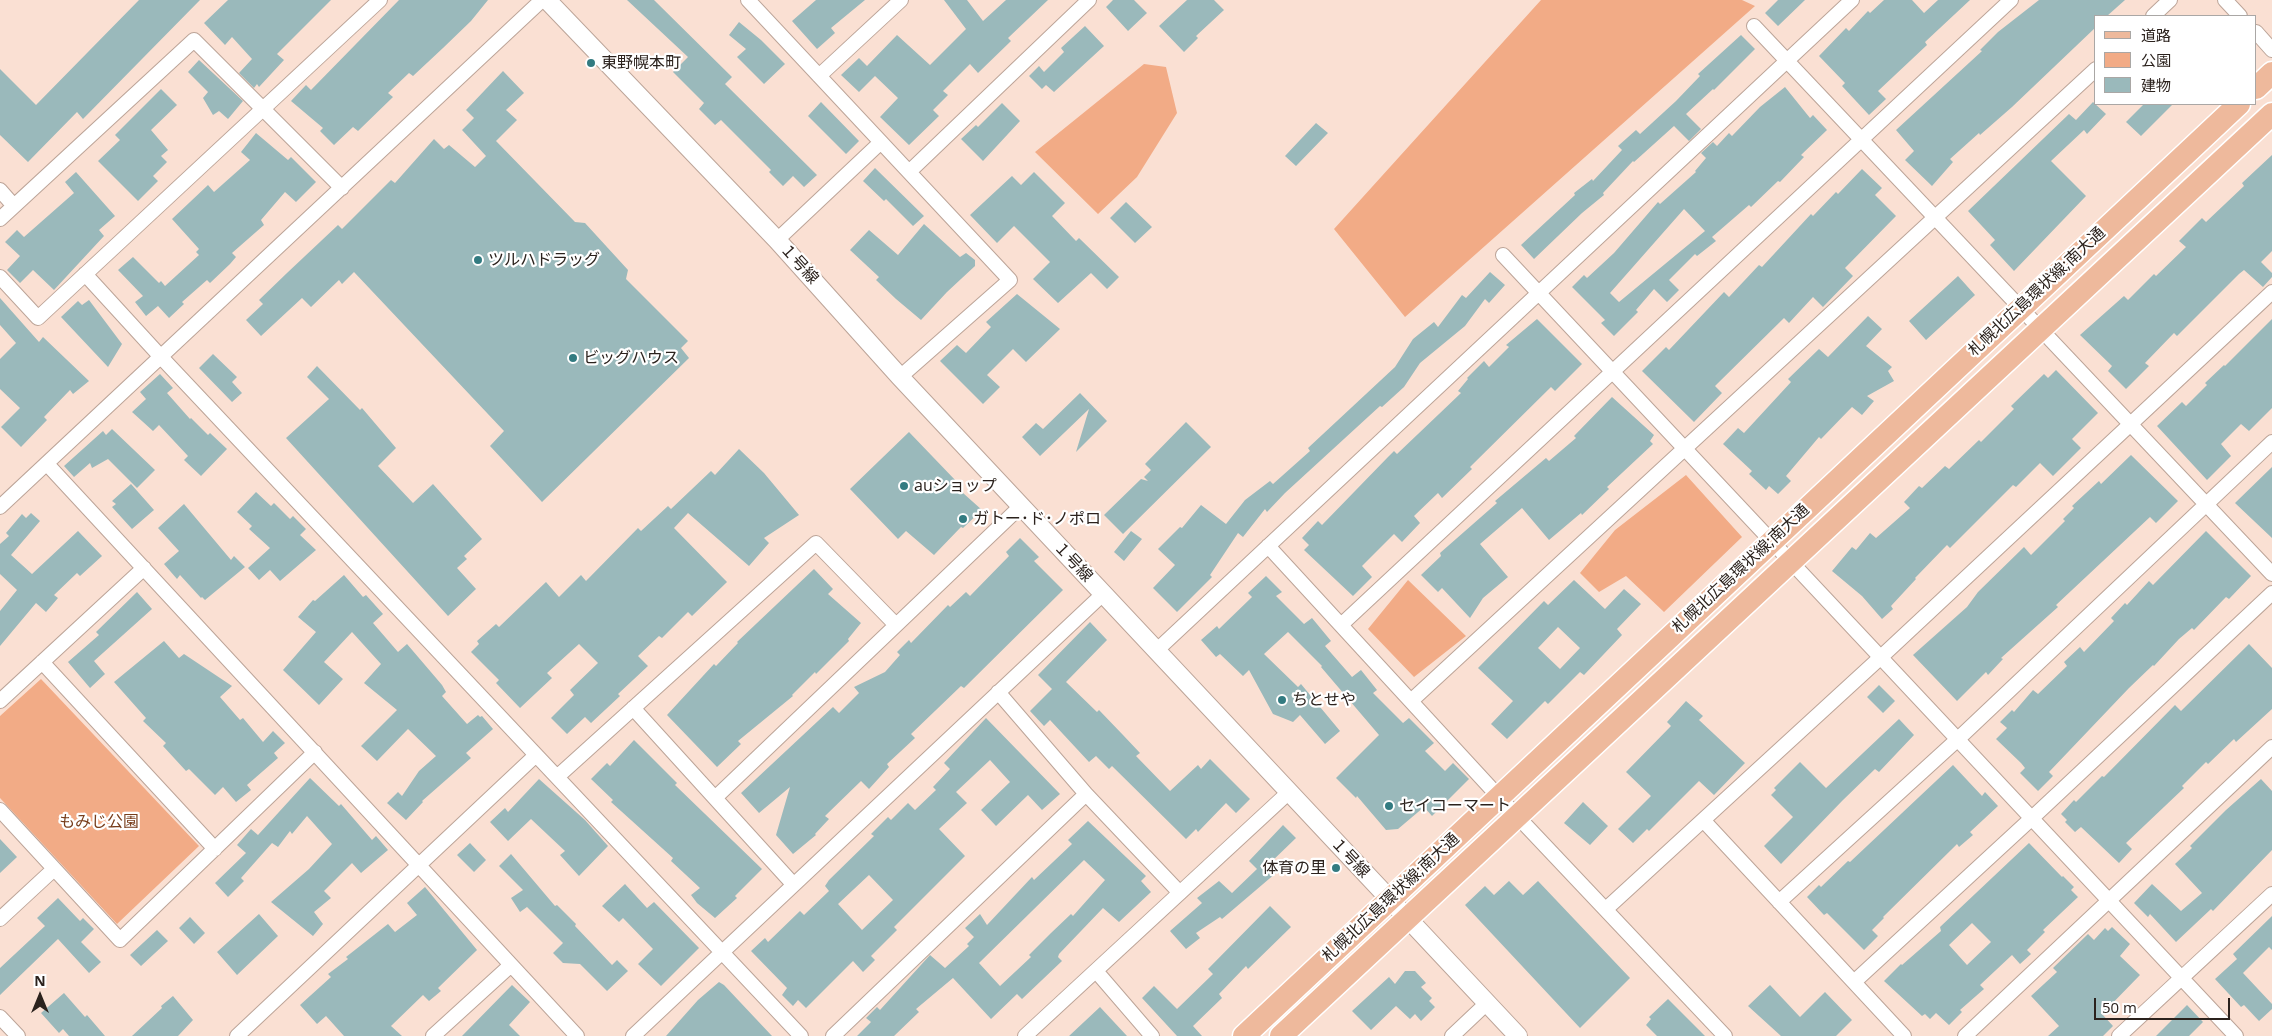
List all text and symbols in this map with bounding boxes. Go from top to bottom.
legend [2094,15,2257,105]
text: 道路 [2141,25,2171,45]
text: 公園 [2141,50,2171,70]
place label: 東野幌本町 [601,53,681,73]
marker: 東野幌本町 [585,57,597,69]
text: 建物 [2141,75,2171,95]
street label: 札幌北広島環状線;南大通 [1965,224,2109,360]
street label: １号線 [776,240,822,288]
place label: ツルハドラッグ [488,250,600,270]
marker: ツルハドラッグ [472,254,484,266]
place label: ビッグハウス [583,348,679,368]
marker: ビッグハウス [567,352,579,364]
place label: auショップ [914,476,997,496]
marker: auショップ [898,480,910,492]
street label: 札幌北広島環状線;南大通 [1669,501,1813,637]
place label: ガトー･ド･ノポロ [973,509,1101,529]
marker: ガトー･ド･ノポロ [957,513,969,525]
street label: １号線 [1050,538,1096,586]
place label: ちとせや [1292,690,1356,710]
marker: ちとせや [1276,694,1288,706]
place label: セイコーマート [1399,796,1511,816]
marker: セイコーマート [1383,800,1395,812]
park label: もみじ公園 [59,812,139,832]
street label: 札幌北広島環状線;南大通 [1319,830,1463,966]
street label: １号線 [1327,834,1373,882]
place label: 体育の里 [1262,858,1326,878]
marker: 体育の里 [1330,862,1342,874]
north arrow [15,971,65,1021]
text: N [34,971,46,990]
scale bar [2097,988,2233,1020]
text: 50 m [2102,997,2137,1017]

